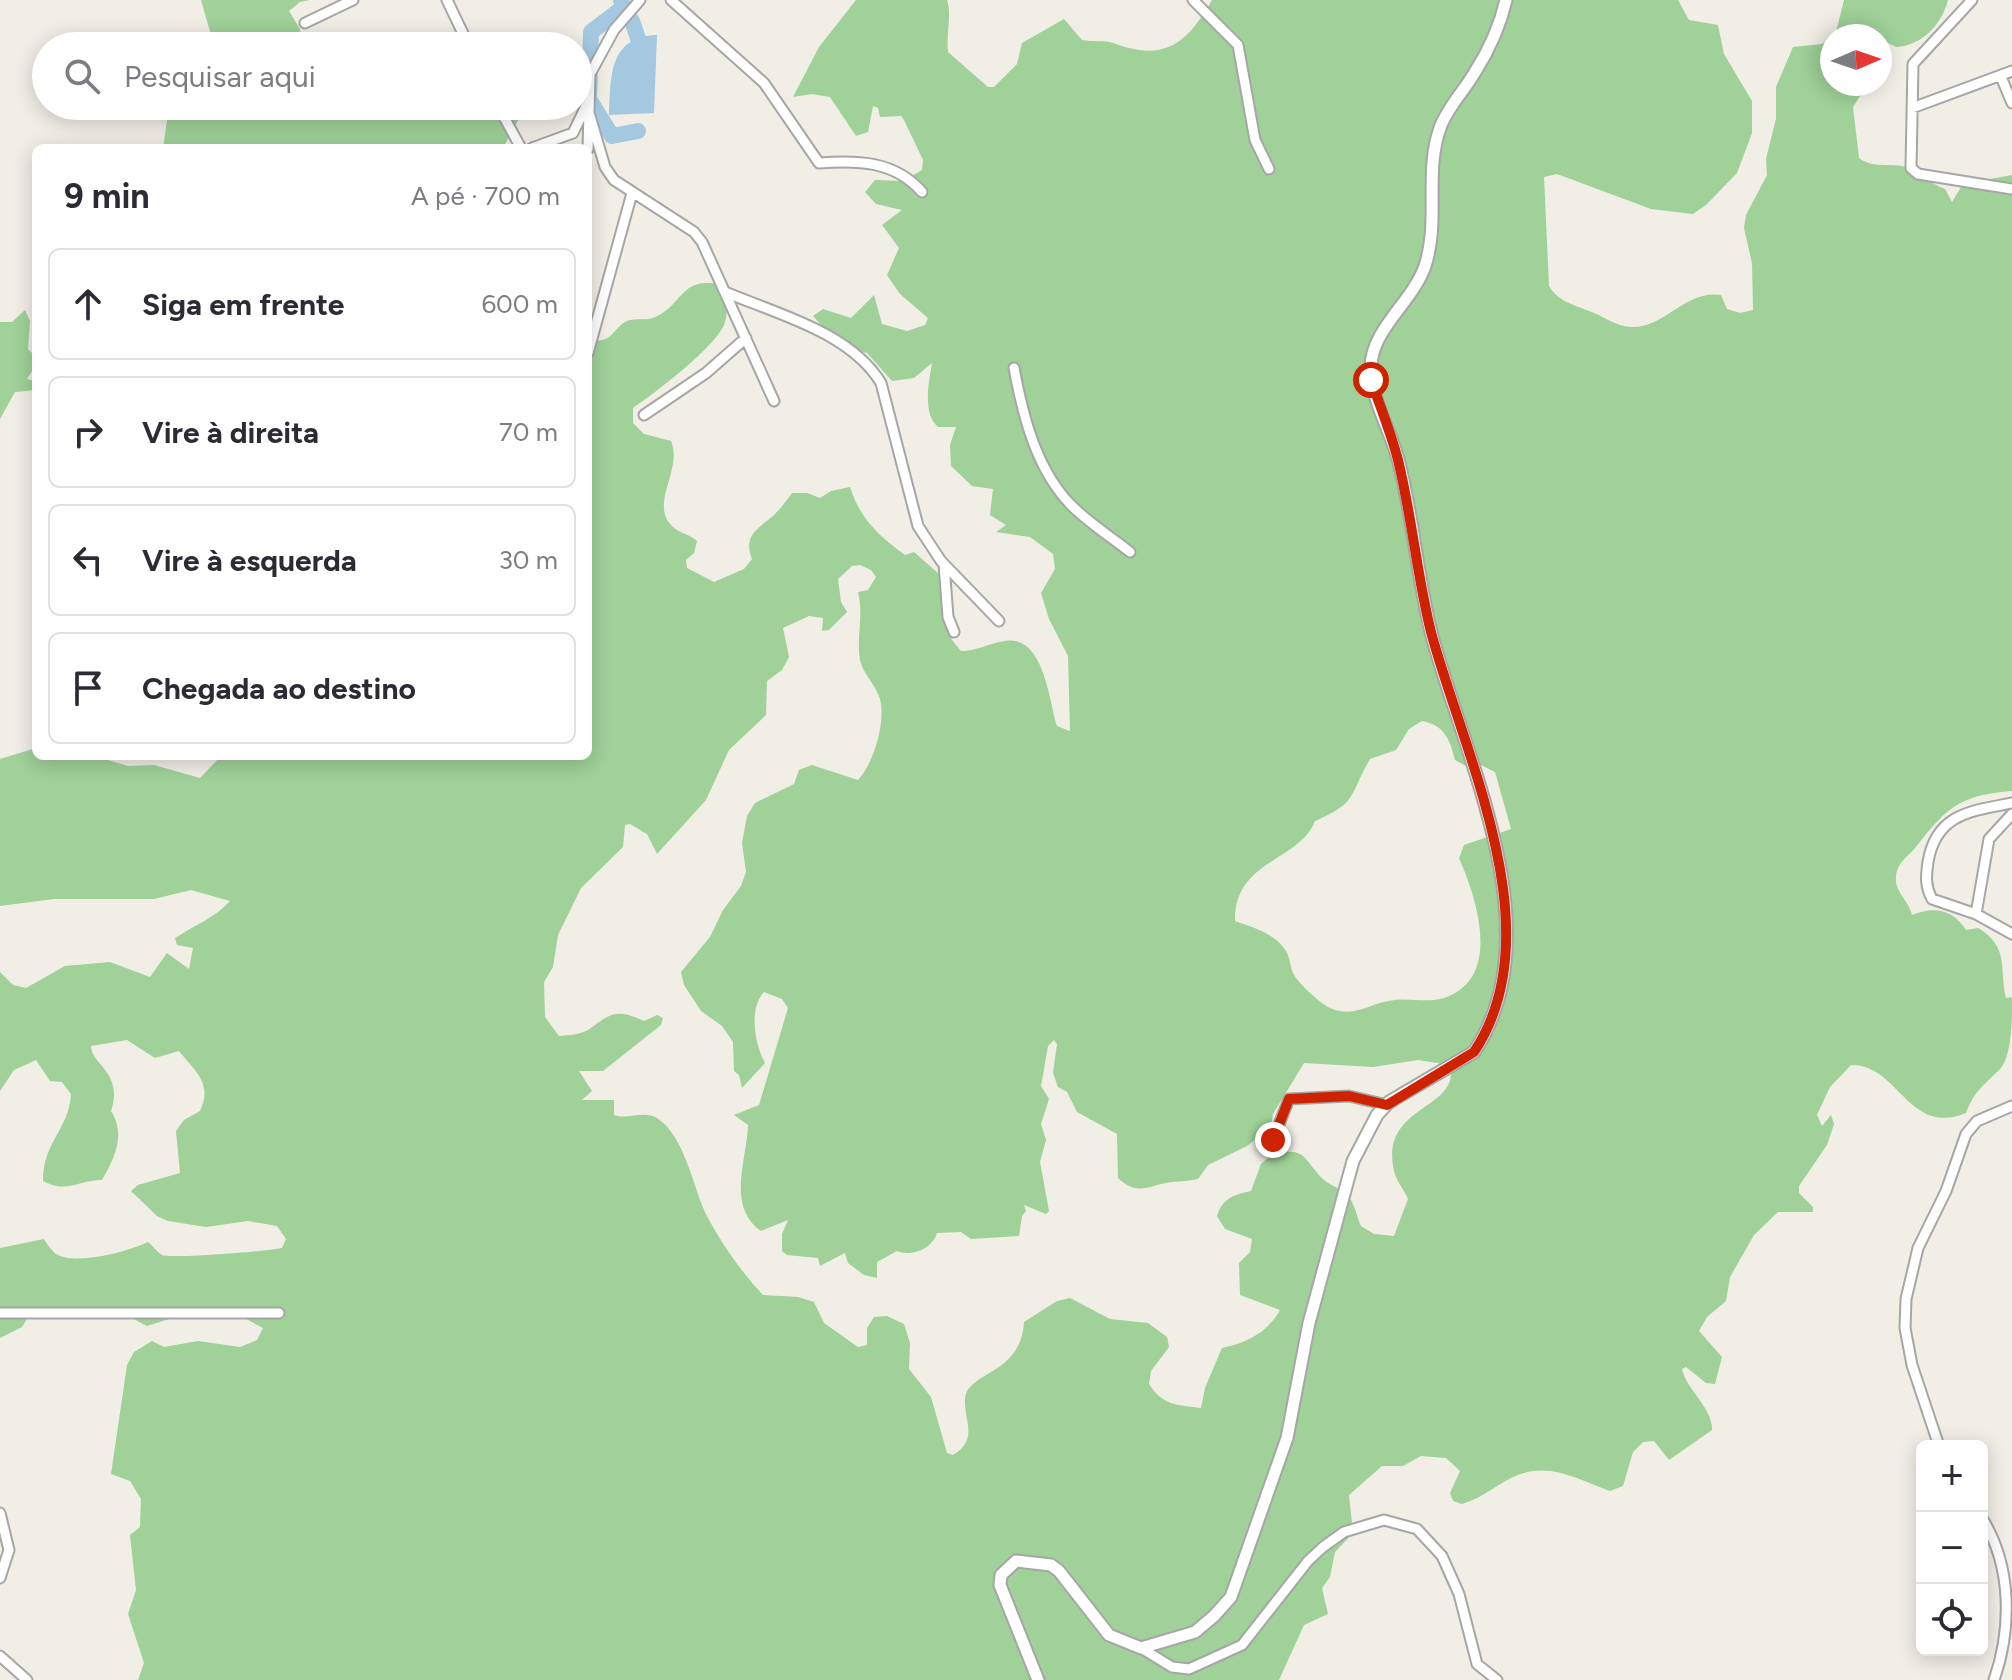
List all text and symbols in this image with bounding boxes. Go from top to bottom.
north arrow [1820,24,1892,96]
search box [32,32,592,120]
icon: search [60,54,104,98]
text: Pesquisar aqui [124,58,316,95]
text: 9 min [64,176,150,217]
text: A pé · 700 m [411,180,560,212]
icon: ahead [66,282,110,326]
text: Siga em frente [142,286,344,323]
text: 600 m [481,288,558,320]
route start [1353,362,1389,398]
icon: right [66,410,110,454]
text: Vire à direita [142,414,319,451]
text: 70 m [499,416,558,448]
icon: left [66,538,110,582]
text: Vire à esquerda [142,542,357,579]
text: 30 m [499,544,558,576]
icon: arrive [66,666,110,710]
text: Chegada ao destino [142,670,416,707]
route end [1255,1122,1291,1158]
map controls [1916,1440,1988,1656]
button: + [1916,1440,1988,1512]
button: − [1916,1512,1988,1584]
button: locate [1916,1584,1988,1656]

